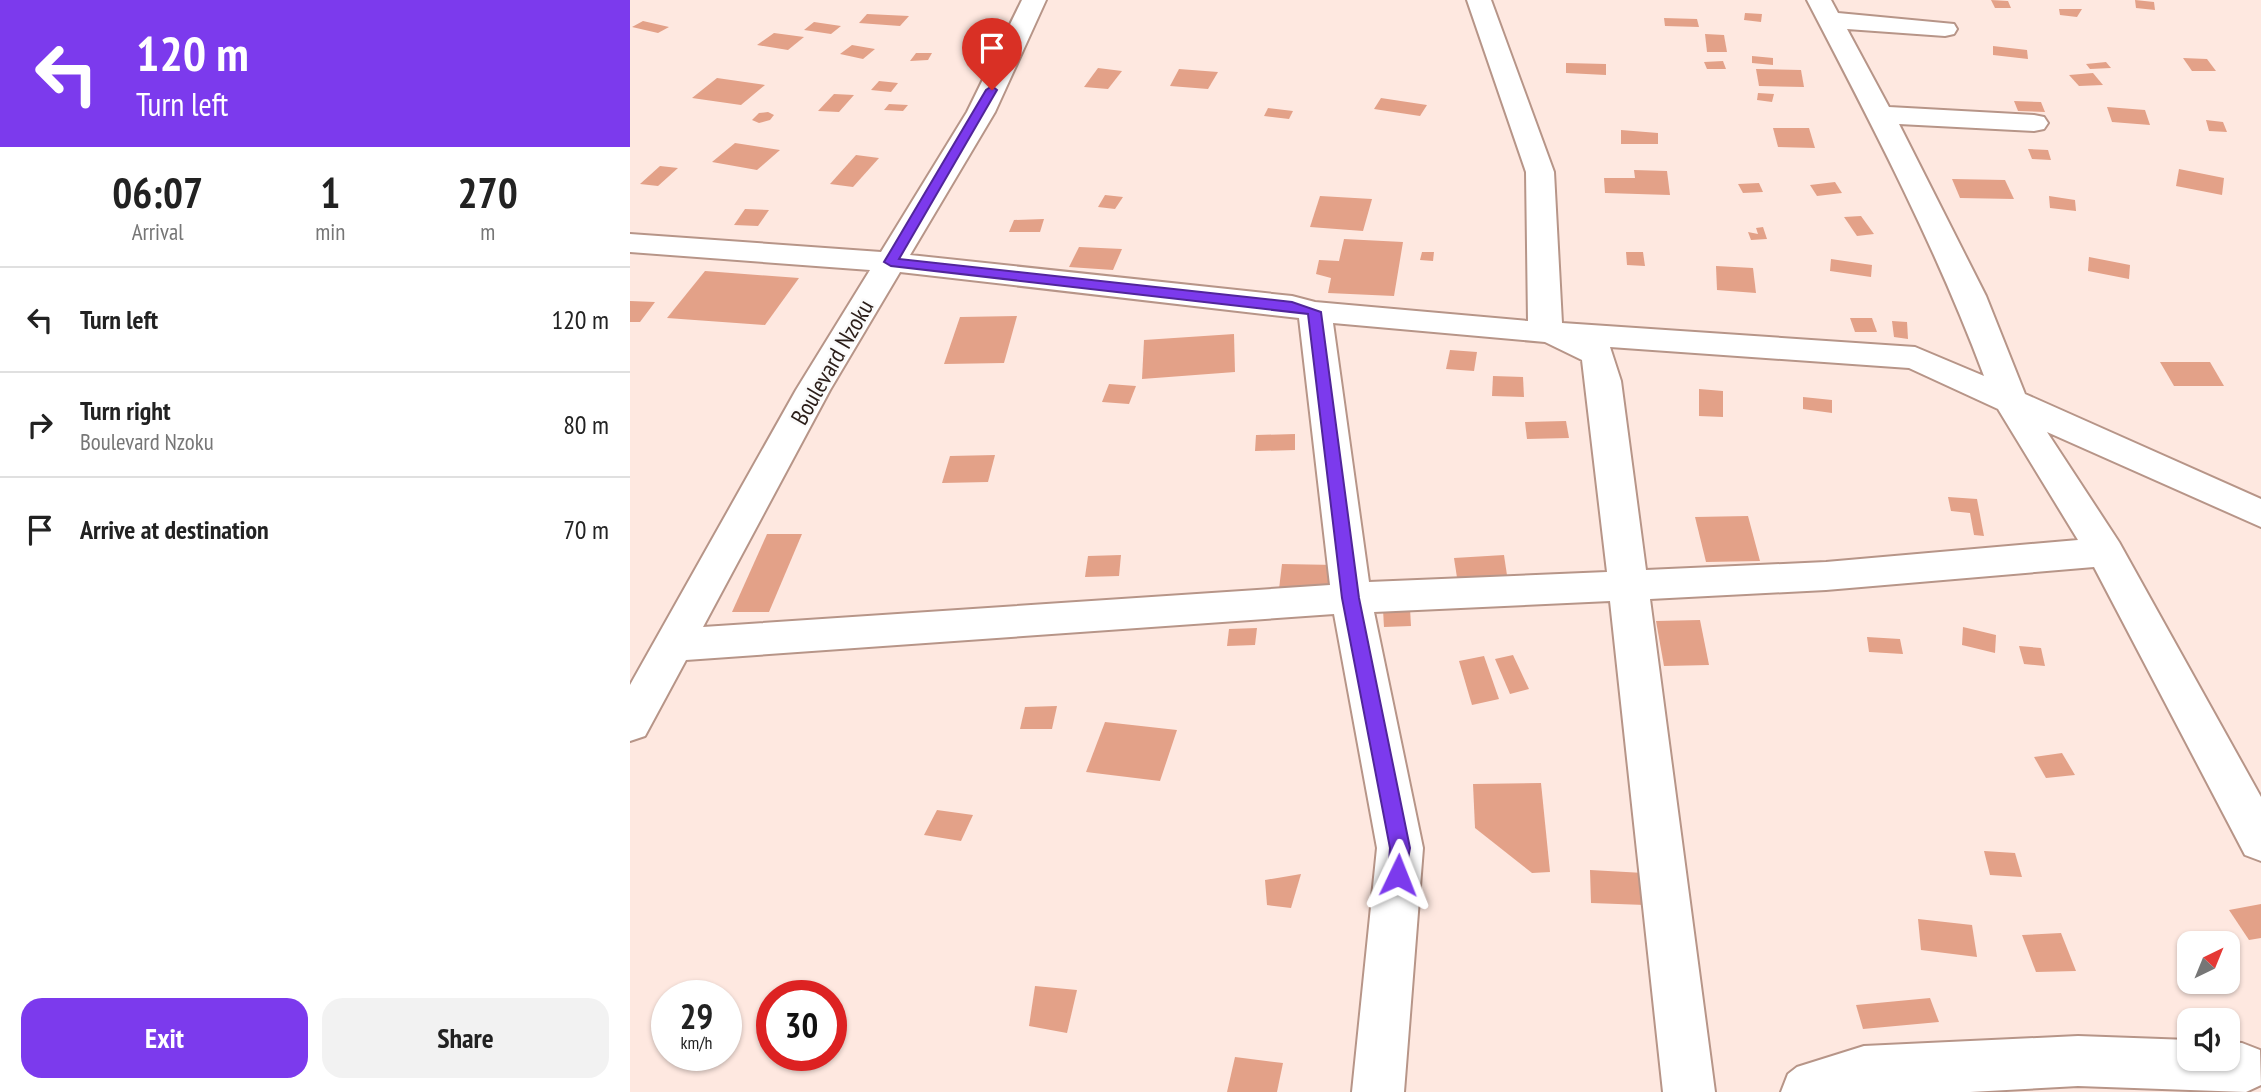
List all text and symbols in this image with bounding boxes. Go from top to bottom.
pin [962,18,1022,90]
text: 120 m [136,21,249,85]
icon: left [21,28,112,119]
icon: arrive [973,29,1011,67]
text: Turn left [136,83,228,125]
text: 06:07 [112,165,203,220]
text: 1 [320,165,340,220]
text: 270 [458,165,518,220]
text: Arrival [132,217,184,246]
text: min [315,217,345,246]
text: m [480,217,495,246]
street label: Boulevard Nzoku [784,294,880,430]
icon: left [21,301,59,339]
text: Turn left [80,303,158,336]
text: 120 m [551,303,609,336]
text: Turn right [80,394,171,427]
icon: right [21,406,59,444]
text: 80 m [563,408,609,441]
text: Boulevard Nzoku [80,427,214,456]
icon: arrive [21,511,59,549]
text: Arrive at destination [80,513,269,546]
text: 70 m [563,513,609,546]
position arrow [1361,838,1435,912]
north arrow [2177,931,2240,994]
map controls [2177,931,2240,1071]
speed limit sign: 30 [756,980,847,1071]
text: 29 [680,993,713,1039]
button: Exit [21,998,308,1078]
button: Share [322,998,609,1078]
button: sound [2177,1008,2240,1071]
text: km/h [681,1031,712,1054]

